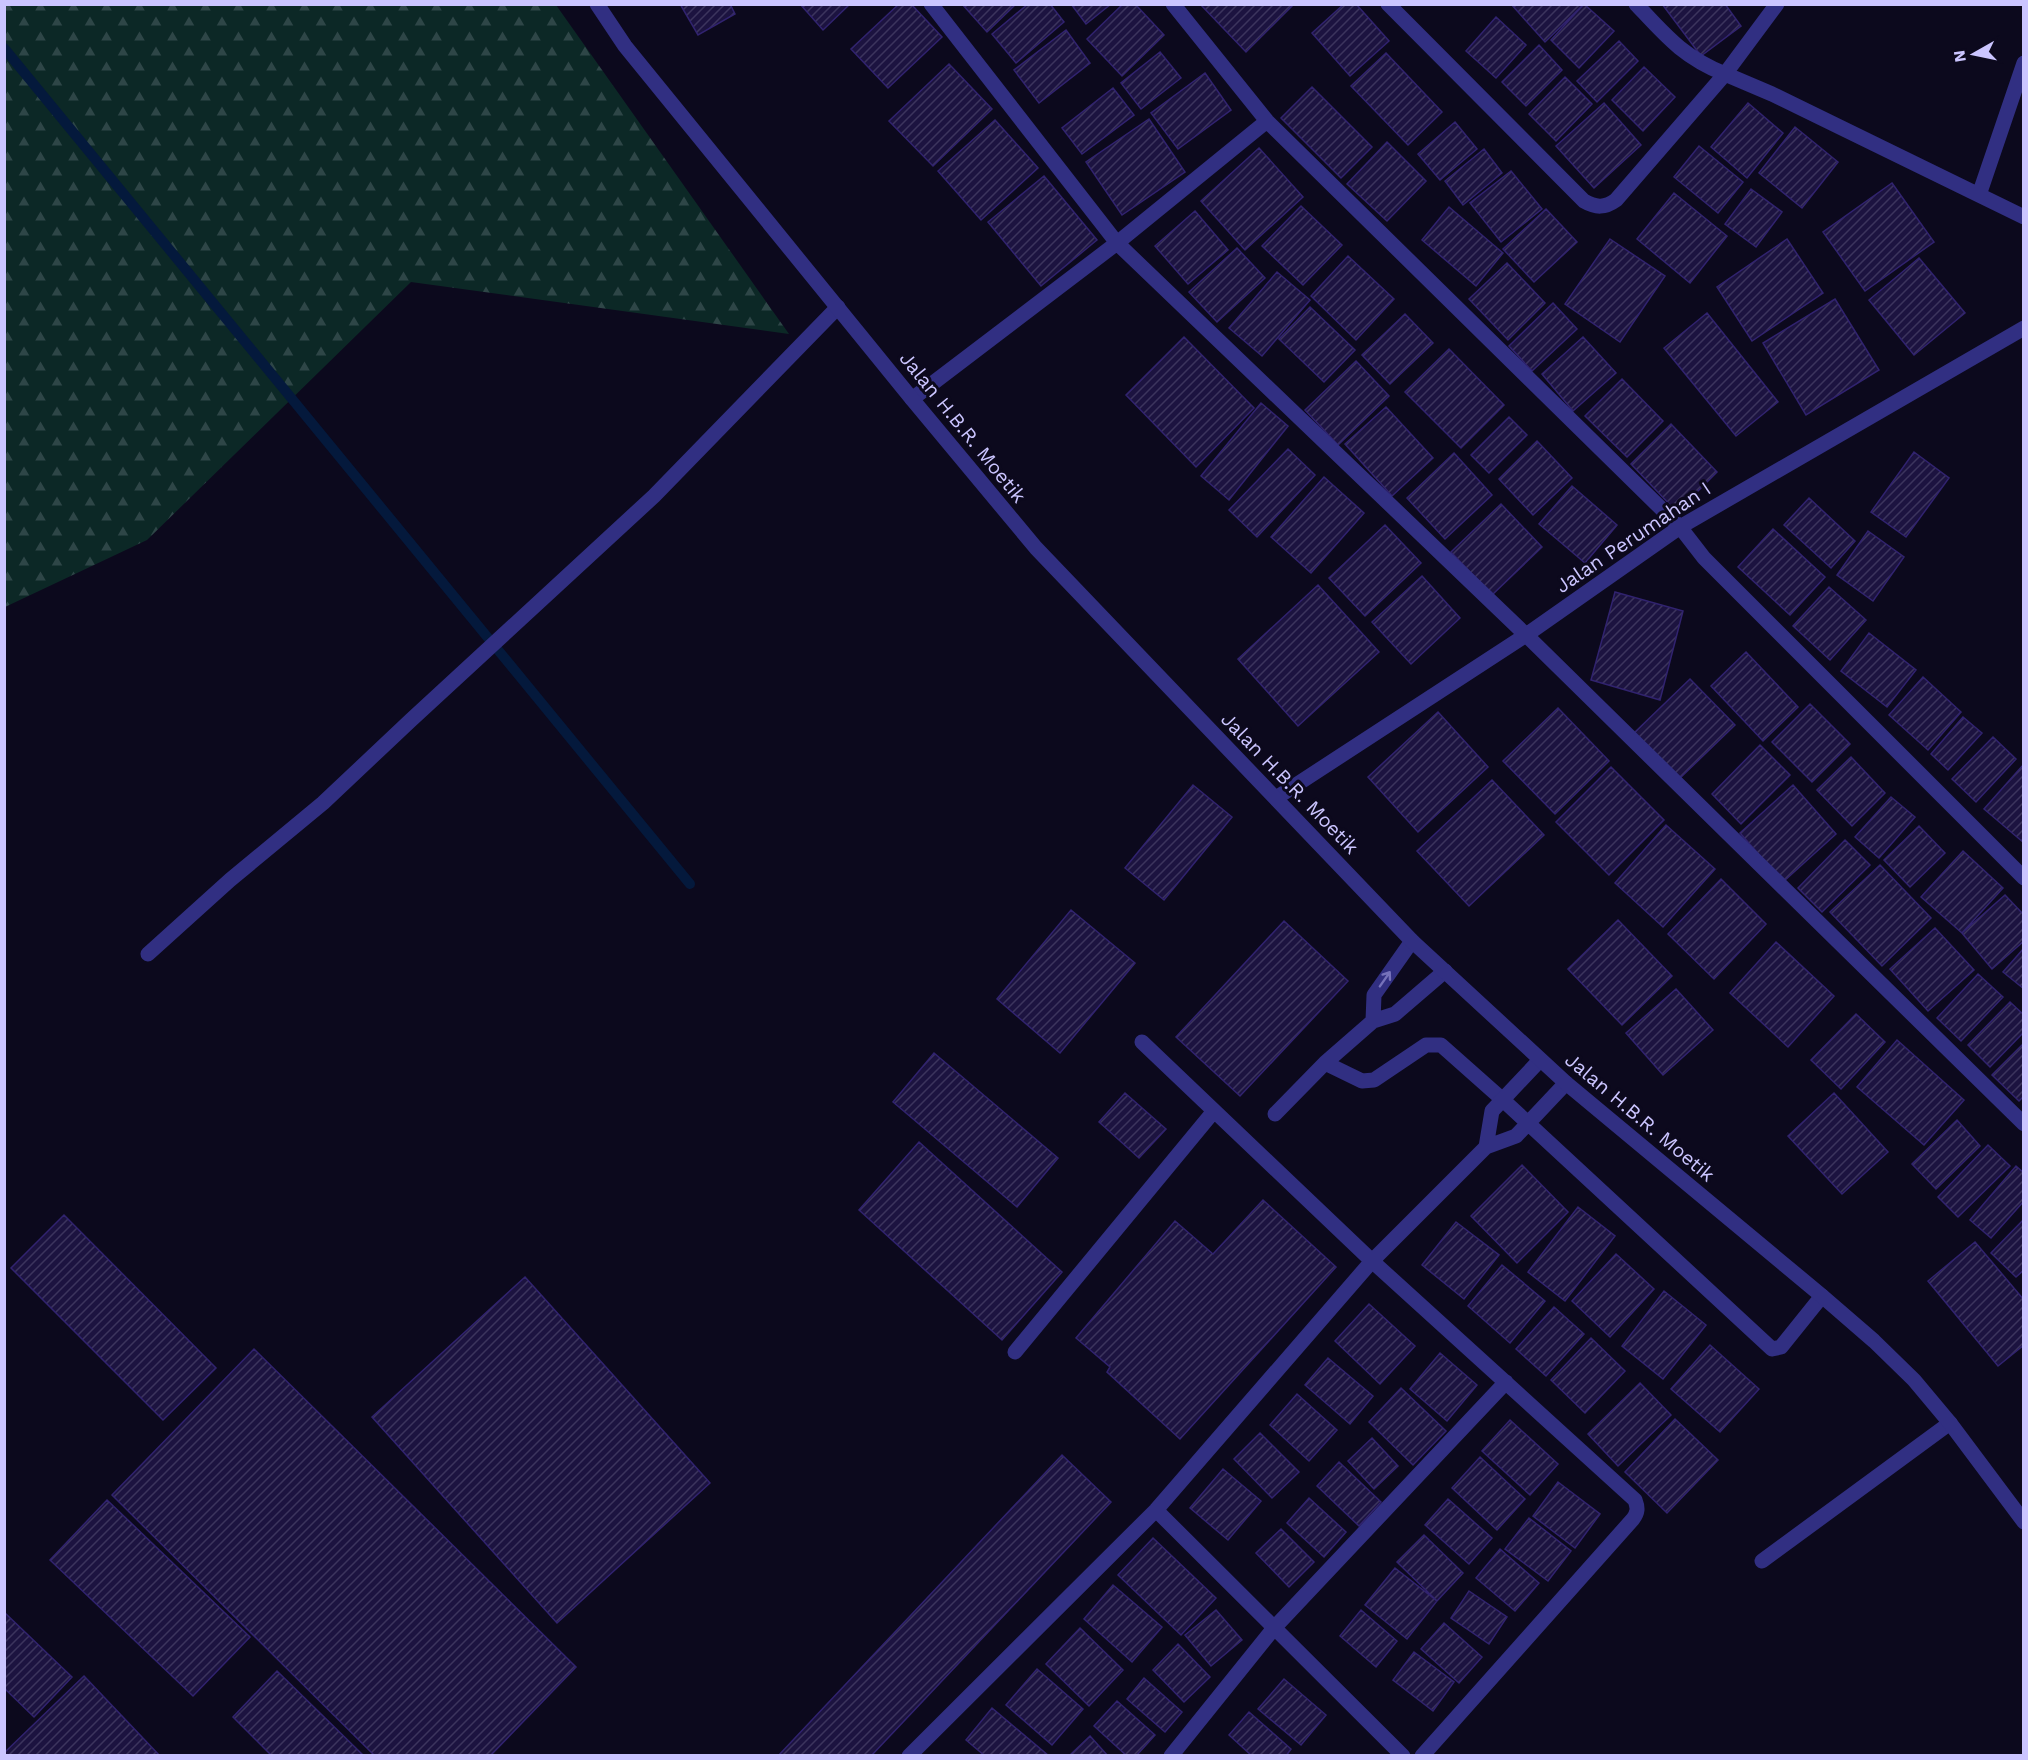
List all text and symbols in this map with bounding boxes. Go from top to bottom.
north arrow [1944,24,2004,84]
text: N [1949,49,1970,64]
street label: Jalan H.B.R. Moetik [895,346,1031,508]
street label: Jalan Perumahan I [1551,476,1715,598]
street label: Jalan H.B.R. Moetik [1216,707,1364,859]
one-way arrow [1379,971,1392,987]
street label: Jalan H.B.R. Moetik [1560,1047,1720,1187]

